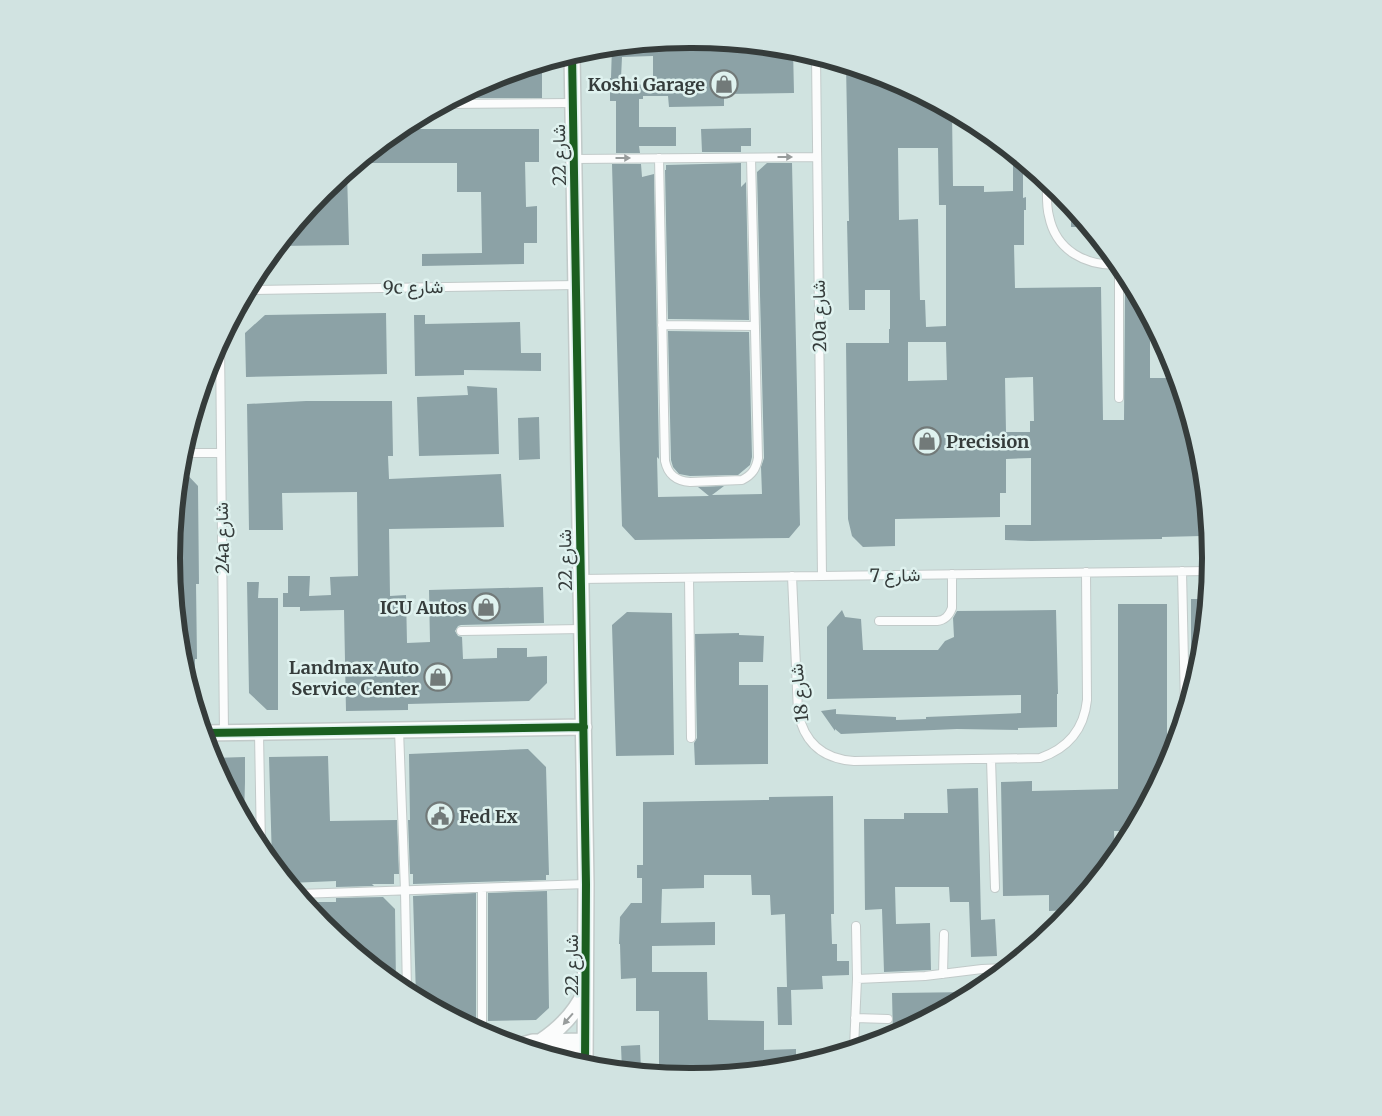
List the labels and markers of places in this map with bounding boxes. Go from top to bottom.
shop icon: Koshi Garage [709,69,739,99]
place label: Koshi Garage [588,73,705,96]
shop icon: Precision [912,426,942,456]
place label: Precision [946,430,1029,453]
shop icon: ICU Autos [471,592,501,622]
place label: ICU Autos [380,596,467,619]
place label: Landmax Auto Service Center [289,656,419,700]
shop icon: Landmax Auto Service Center [423,662,453,692]
public building icon: Fed Ex [425,801,455,831]
place label: Fed Ex [459,805,518,828]

